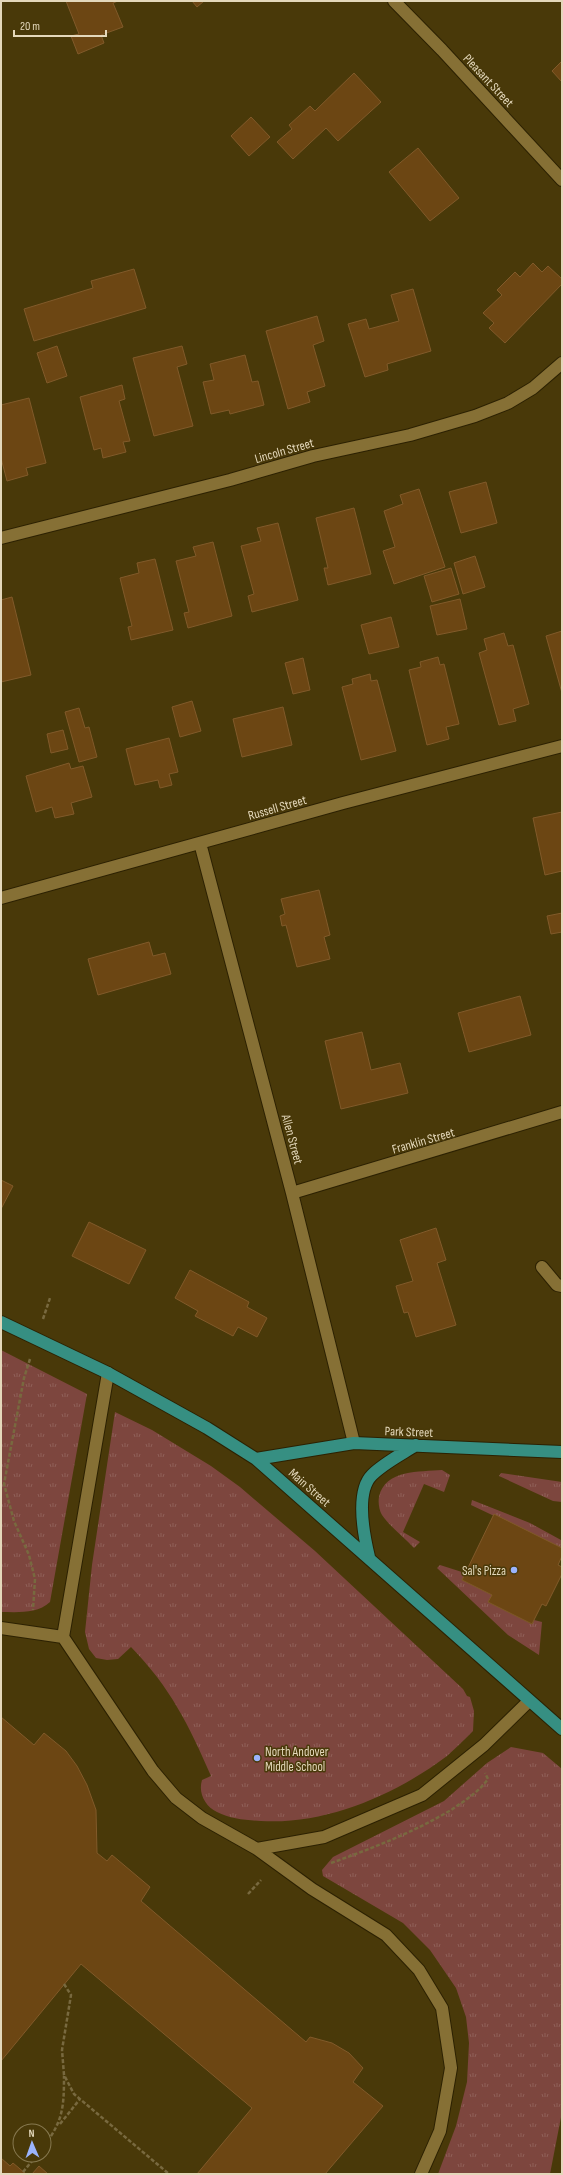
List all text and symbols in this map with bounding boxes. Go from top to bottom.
scale bar [14,12,106,38]
text: 20 m [20,19,40,34]
street label: Pleasant Street [460,51,517,111]
street label: Lincoln Street [253,435,316,467]
street label: Russell Street [246,792,308,824]
street label: Allen Street [277,1112,306,1166]
street label: Franklin Street [390,1124,456,1157]
street label: Park Street [384,1423,434,1441]
street label: Main Street [285,1465,334,1510]
place label: Sal's Pizza [462,1563,506,1579]
marker: Sal's Pizza [509,1565,519,1575]
place label: North Andover Middle School [265,1744,329,1775]
marker: North Andover Middle School [252,1753,262,1763]
north arrow [12,2123,52,2163]
text: N [29,2127,35,2140]

